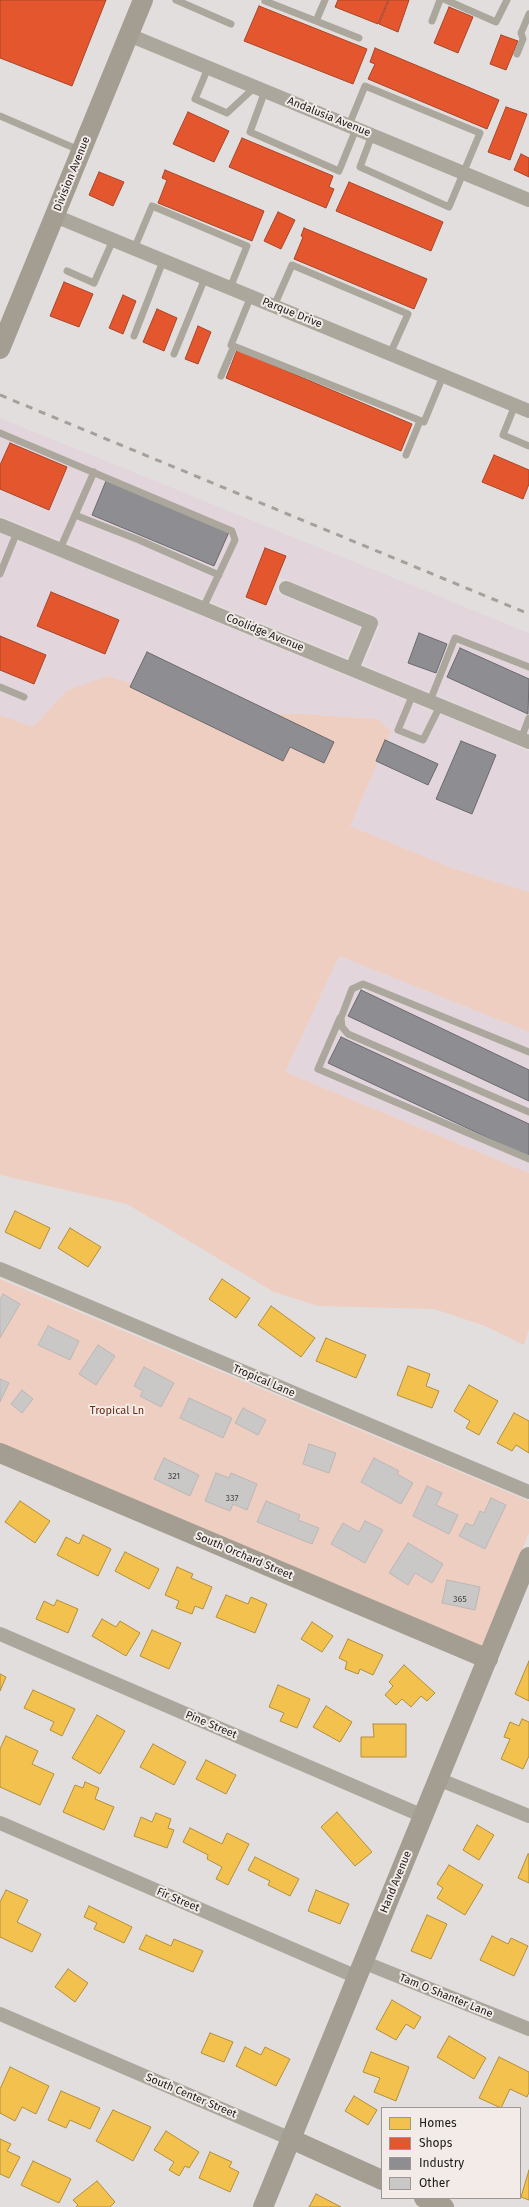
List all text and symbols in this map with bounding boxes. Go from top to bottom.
street label: Andalusia Avenue [286,94,372,140]
street label: Division Avenue [51,135,93,213]
street label: Parque Drive [260,295,324,331]
street label: Coolidge Avenue [224,611,306,655]
street label: Tropical Lane [231,1362,297,1400]
park label: Tropical Ln [90,1404,144,1418]
house number: 321 [168,1471,180,1481]
house number: 337 [226,1493,238,1503]
street label: South Orchard Street [193,1529,295,1583]
house number: 365 [453,1594,467,1604]
street label: Pine Street [183,1708,239,1742]
street label: Hand Avenue [378,1849,414,1915]
street label: Fir Street [155,1885,201,1915]
street label: Tam O Shanter Lane [397,1971,495,2021]
street label: South Center Street [144,2071,238,2121]
legend [381,2107,521,2199]
text: Homes [419,2116,457,2130]
text: Shops [419,2136,452,2150]
text: Industry [419,2156,464,2170]
text: Other [419,2176,450,2190]

